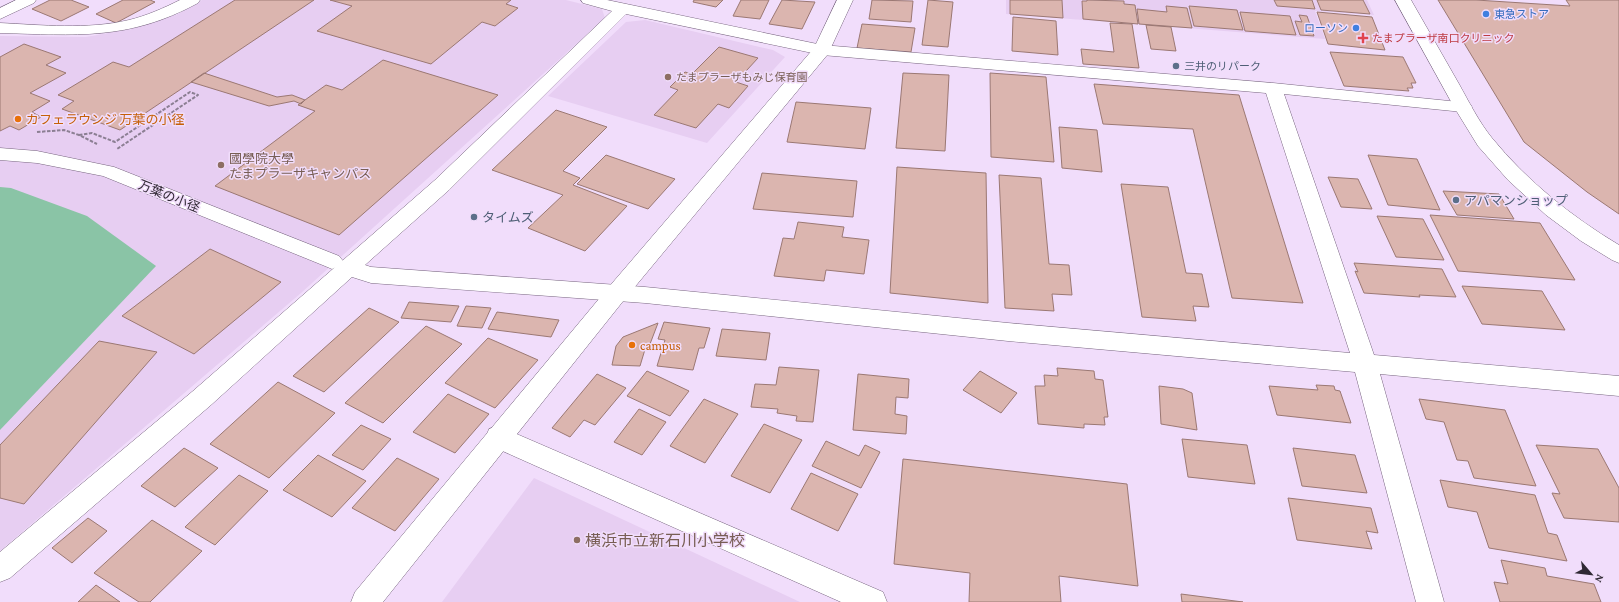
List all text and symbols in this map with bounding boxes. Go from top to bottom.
place label: 東急ストア [1494,8,1549,20]
marker: 東急ストア [1481,9,1491,19]
place label: ローソン [1304,22,1348,34]
marker: ローソン [1351,23,1361,33]
marker: たまプラーザ南口クリニック [1357,32,1369,44]
place label: たまプラーザ南口クリニック [1372,32,1514,44]
place label: 三井のリパーク [1184,60,1261,72]
marker: 三井のリパーク [1171,61,1181,71]
place label: たまプラーザもみじ保育園 [676,71,807,83]
marker: たまプラーザもみじ保育園 [663,72,673,82]
place label: カフェラウンジ 万葉の小径 [26,112,184,127]
marker: カフェラウンジ 万葉の小径 [13,114,23,124]
place label: 國學院大學 たまプラーザキャンパス [229,151,371,181]
marker: 國學院大學 たまプラーザキャンパス [216,160,226,170]
street label: 万葉の小径 [136,177,202,215]
place label: アパマンショップ [1464,193,1568,208]
marker: アパマンショップ [1451,195,1461,205]
place label: タイムズ [482,210,534,225]
marker: タイムズ [469,212,479,222]
place label: campus [640,338,681,353]
marker: campus [627,340,637,350]
place label: 横浜市立新石川小学校 [585,532,745,549]
marker: 横浜市立新石川小学校 [572,535,582,545]
north arrow [1571,554,1611,594]
text: N [1593,573,1607,585]

